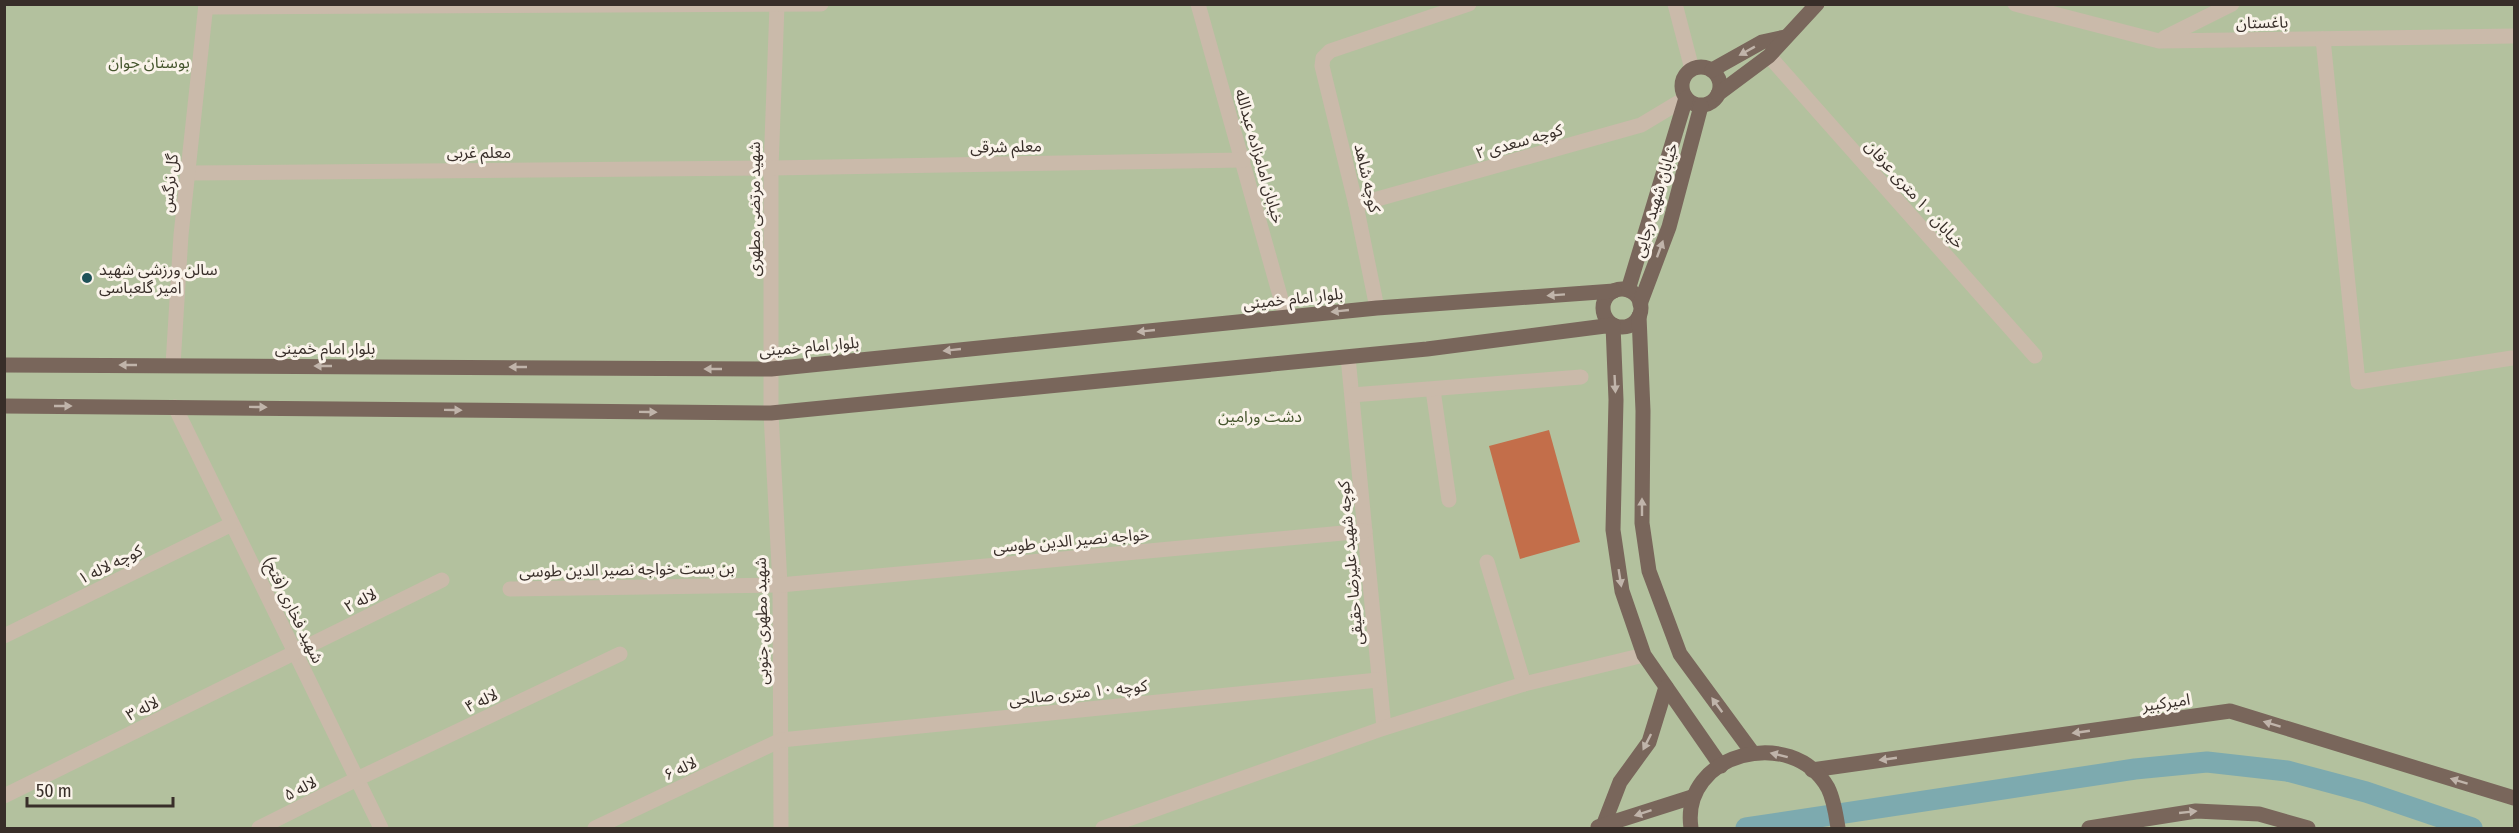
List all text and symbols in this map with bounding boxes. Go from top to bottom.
street label: باغستان [2236,13,2288,32]
one-way arrow [1739,45,1755,56]
park label: بوستان جوان [108,53,190,72]
street label: خیابان امامزاده عبدالله [1231,87,1288,226]
street label: کوچه سعدی ۲ [1473,120,1565,164]
street label: معلم شرقی [970,136,1042,160]
street label: خیابان ۱۰ متری عرفان [1861,136,1968,252]
street label: شهید مرتضی مطهری [745,141,764,277]
street label: خیابان شهید رجایی [1629,141,1682,260]
street label: کوچه شاهد [1349,142,1385,215]
street label: معلم غربی [447,143,511,165]
street label: گل نرگس [157,152,182,213]
one-way arrow [1656,240,1666,258]
place label: سالن ورزشی شهید امیر گلعباسی [99,260,217,297]
marker: سالن ورزشی شهید امیر گلعباسی [80,271,94,285]
street label: بلوار امام خمینی [1242,284,1344,316]
one-way arrow [1546,291,1565,300]
one-way arrow [1331,306,1350,316]
one-way arrow [1137,326,1156,336]
street label: بلوار امام خمینی [758,333,860,363]
street label: بلوار امام خمینی [275,339,375,361]
one-way arrow [943,345,962,355]
one-way arrow [118,360,137,370]
one-way arrow [313,361,332,371]
one-way arrow [508,363,527,372]
one-way arrow [703,364,722,374]
one-way arrow [1610,374,1619,393]
one-way arrow [53,401,72,411]
one-way arrow [248,403,267,412]
one-way arrow [443,405,462,414]
one-way arrow [638,407,657,417]
park label: دشت ورامین [1218,407,1302,426]
street label: کوچه شهید علیرضا حقیقی [1334,480,1368,646]
one-way arrow [1637,498,1647,517]
street label: خواجه نصیر الدین طوسی [992,524,1150,557]
street label: کوچه لاله ۱ [75,541,146,589]
street label: شهید فخاری (فتح) [257,554,327,668]
street label: شهید مطهری جنوبی [751,557,772,685]
street label: بن بست خواجه نصیر الدین طوسی [519,558,735,581]
one-way arrow [1616,569,1625,588]
street label: لاله ۲ [341,584,380,617]
street label: کوچه ۱۰ متری صالحی [1008,676,1149,710]
street label: لاله ۴ [462,685,501,716]
street label: امیرکبیر [2140,690,2191,715]
street label: لاله ۳ [123,692,162,724]
one-way arrow [1711,698,1723,714]
one-way arrow [2263,719,2281,728]
one-way arrow [2071,727,2090,736]
one-way arrow [1642,734,1652,751]
one-way arrow [1770,750,1788,760]
street label: لاله ۶ [661,753,700,784]
one-way arrow [1878,755,1897,764]
scale bar [27,770,172,808]
street label: لاله ۵ [281,772,320,805]
one-way arrow [2450,776,2468,785]
text: 50 m [36,780,72,802]
one-way arrow [2179,807,2198,817]
one-way arrow [1634,809,1652,818]

